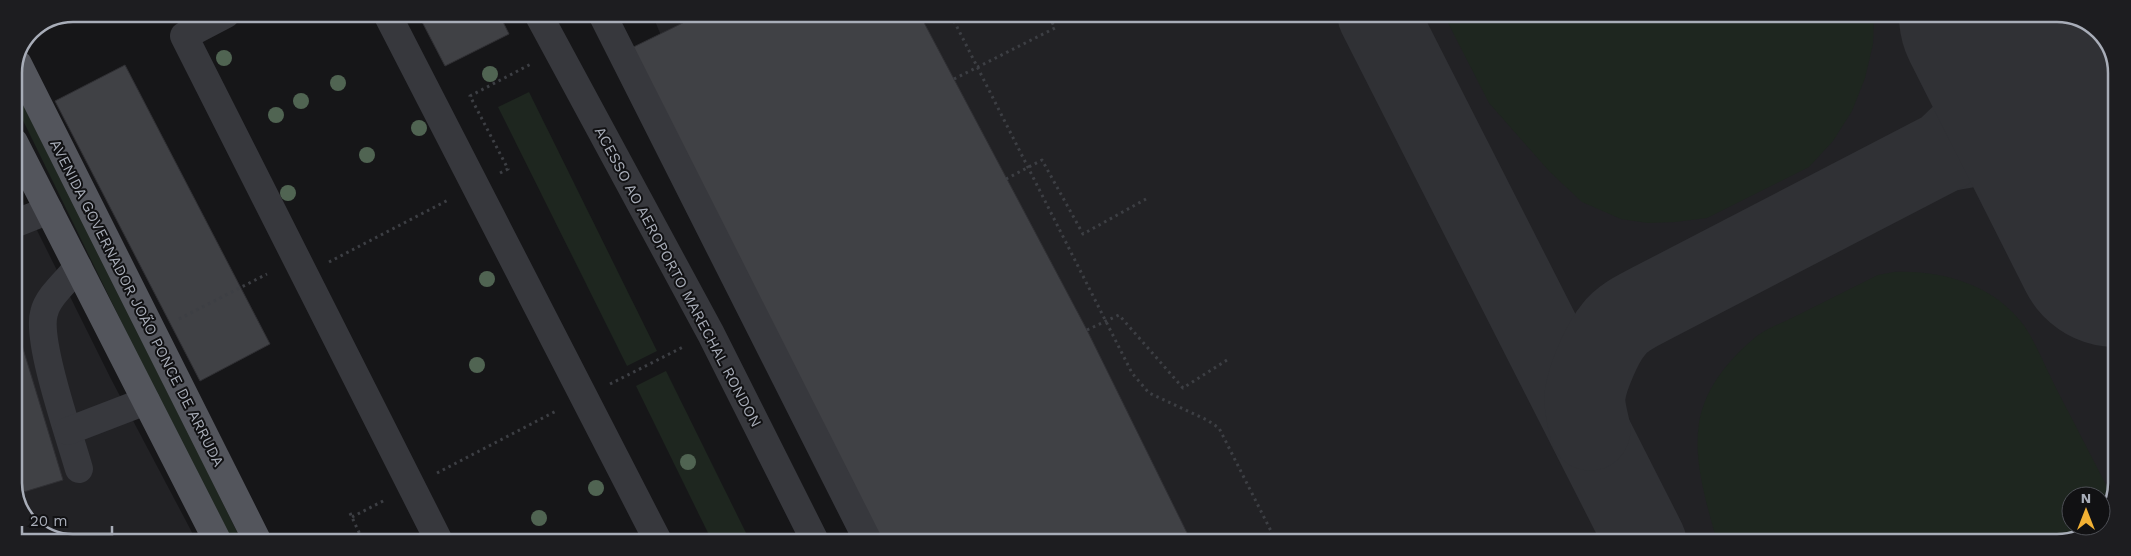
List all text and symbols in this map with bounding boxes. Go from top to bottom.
street label: ACESSO AO AEROPORTO MARECHAL RONDON [591,124,765,430]
street label: AVENIDA GOVERNADOR JOÃO PONCE DE ARRUDA [46,136,228,470]
north arrow [2061,486,2111,536]
text: N [2081,490,2091,506]
scale bar [22,504,112,536]
text: 20 m [30,512,68,530]

